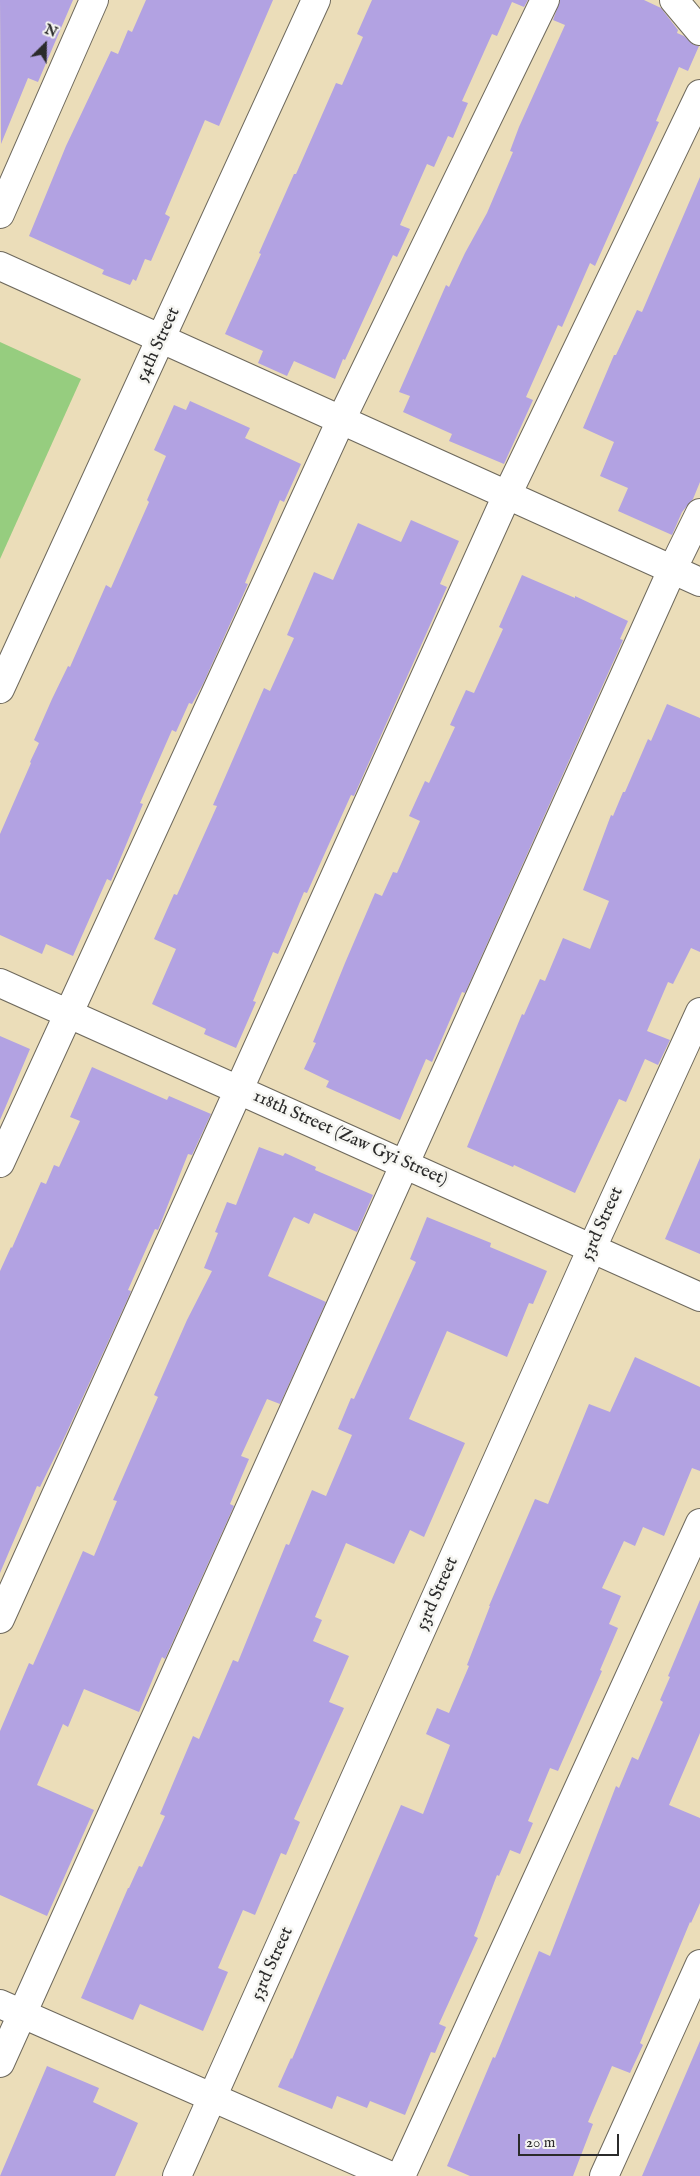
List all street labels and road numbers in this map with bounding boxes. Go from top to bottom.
street label: 54th Street [132,304,186,386]
street label: 118th Street (Zaw Gyi Street) [249,1086,451,1192]
street label: 53rd Street [577,1184,629,1264]
street label: 53rd Street [412,1554,464,1634]
street label: 53rd Street [247,1924,299,2004]

